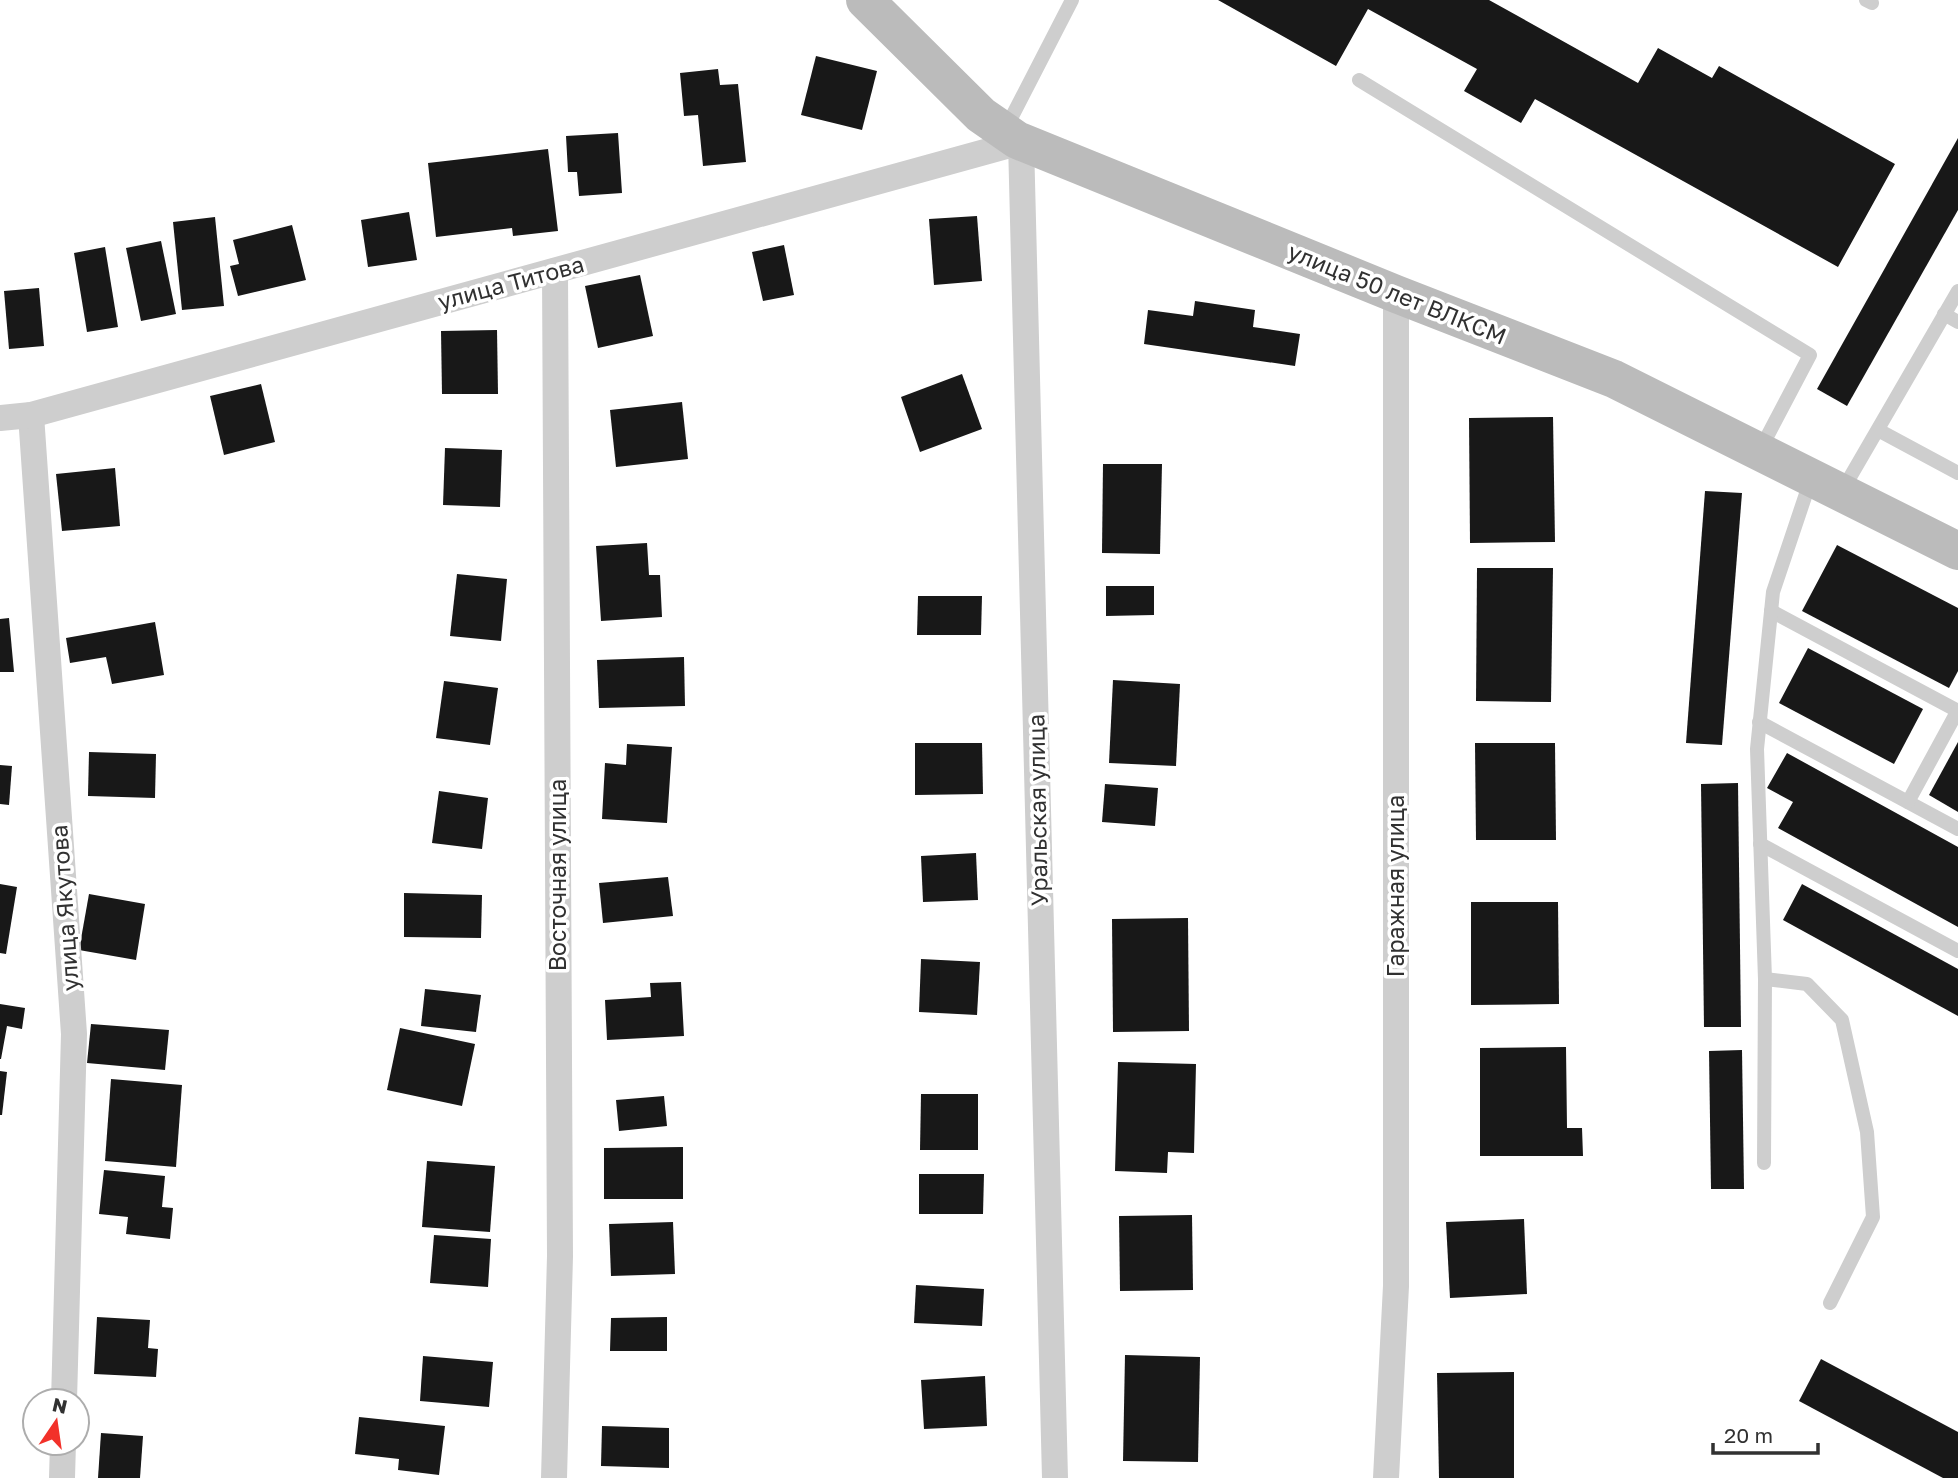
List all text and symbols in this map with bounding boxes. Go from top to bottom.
street label: улица 50 лет ВЛКСМ [1284,236,1511,350]
street label: улица Титова [435,249,587,315]
street label: Уральская улица [1021,714,1053,906]
street label: Восточная улица [543,779,571,971]
street label: Гаражная улица [1381,795,1409,977]
street label: улица Якутова [44,824,84,992]
north arrow [21,1387,91,1457]
text: N [50,1392,70,1418]
scale bar [1713,1412,1818,1456]
text: 20 m [1724,1422,1773,1448]

